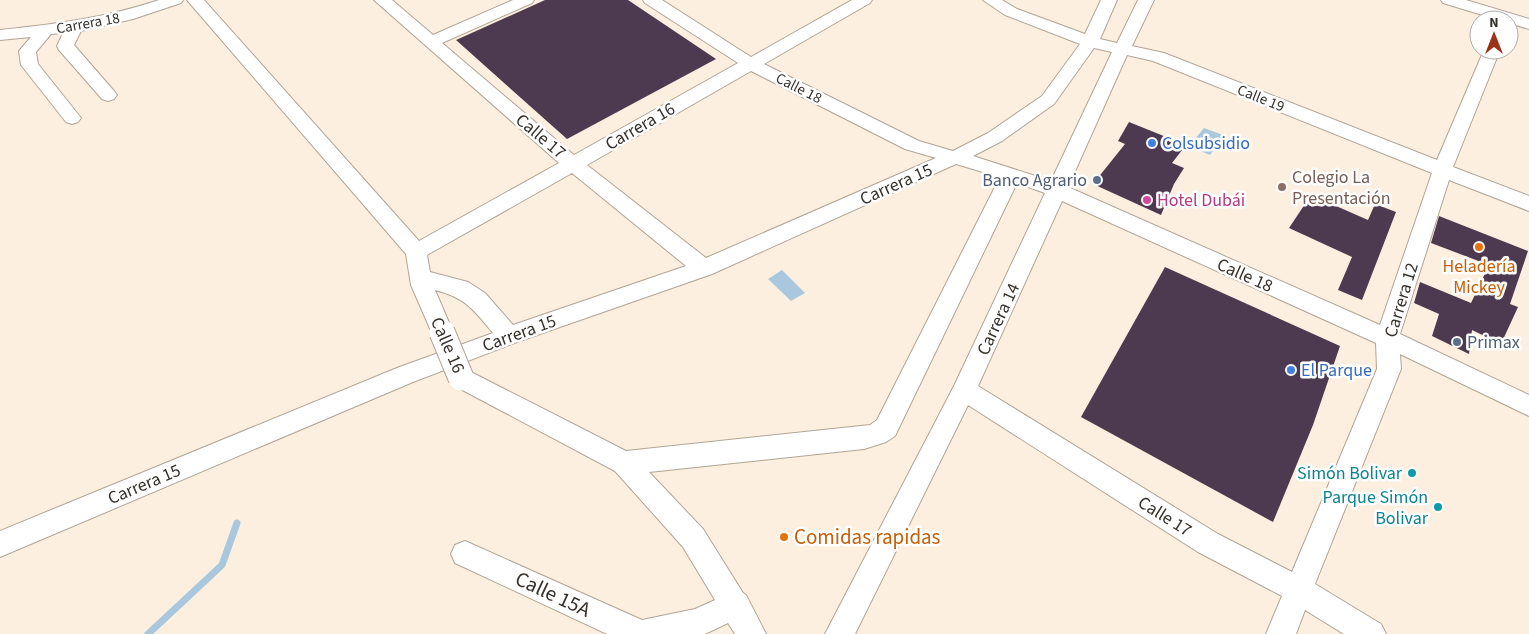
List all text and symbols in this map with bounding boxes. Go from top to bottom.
street label: Carrera 18 [55,8,122,39]
north arrow [1469,10,1519,60]
text: N [1489,13,1499,33]
street label: Calle 18 [772,68,825,109]
street label: Calle 19 [1234,80,1288,117]
street label: Carrera 16 [601,96,680,157]
street label: Calle 17 [510,108,571,165]
place label: Colsubsidio [1162,131,1250,156]
marker: Colsubsidio [1146,137,1158,149]
street label: Carrera 15 [856,157,936,212]
place label: Colegio La Presentación [1292,165,1391,211]
place label: Banco Agrario [982,168,1087,193]
marker: Banco Agrario [1091,174,1103,186]
marker: Colegio La Presentación [1276,181,1288,193]
place label: Hotel Dubái [1157,188,1245,213]
marker: Hotel Dubái [1141,194,1153,206]
marker: Heladería Mickey [1473,241,1485,253]
street label: Calle 18 [1213,252,1277,299]
place label: Heladería Mickey [1443,254,1516,300]
street label: Carrera 12 [1378,260,1425,341]
street label: Carrera 14 [971,279,1026,359]
street label: Carrera 15 [479,309,560,358]
street label: Calle 16 [424,313,471,377]
place label: Primax [1467,330,1520,355]
marker: Primax [1451,336,1463,348]
place label: El Parque [1301,358,1372,383]
marker: El Parque [1285,364,1297,376]
street label: Carrera 15 [104,458,185,511]
place label: Simón Bolivar [1297,461,1403,486]
marker: Simón Bolivar [1406,467,1418,479]
place label: Parque Simón Bolivar [1323,485,1429,531]
street label: Calle 17 [1133,490,1196,543]
marker: Parque Simón Bolivar [1432,501,1444,513]
place label: Comidas rapidas [794,522,941,552]
marker: Comidas rapidas [778,531,790,543]
street label: Calle 15A [510,563,596,625]

